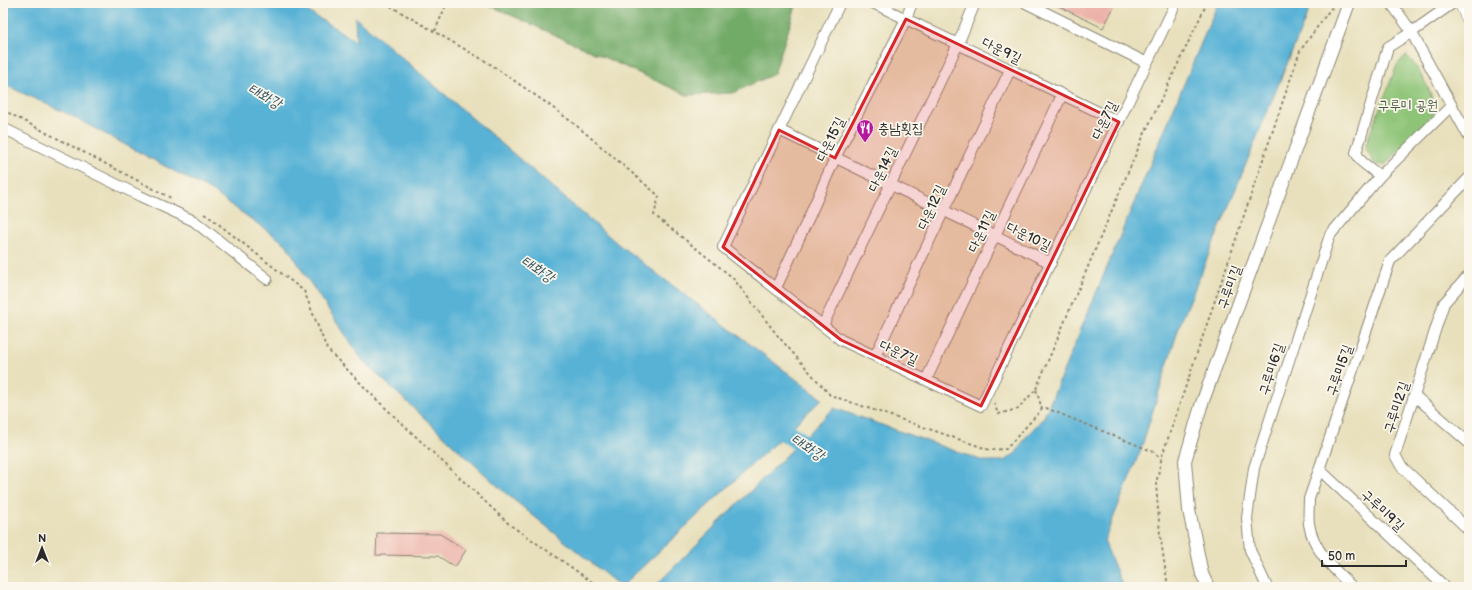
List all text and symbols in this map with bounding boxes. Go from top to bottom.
street label: 다운9길 [979,34,1025,68]
water label: 태화강 [244,79,287,114]
park label: 구루미 공원 [1378,97,1438,114]
street label: 다운7길 [1088,98,1121,142]
street label: 다운15길 [812,114,849,164]
restaurant icon: 충남횟집 [855,118,875,143]
place label: 충남횟집 [878,120,923,137]
street label: 다운14길 [864,143,901,194]
street label: 다운12길 [914,181,949,232]
street label: 다운11길 [964,207,999,255]
street label: 다운10길 [1004,218,1054,255]
water label: 태화강 [517,252,560,288]
street label: 구루미길 [1214,262,1245,311]
street label: 다운7길 [877,336,921,369]
street label: 구루미6길 [1255,340,1288,397]
street label: 구루미5길 [1323,342,1356,398]
street label: 구루미2길 [1380,378,1413,435]
water label: 태화강 [787,430,830,466]
street label: 구루미9길 [1357,486,1408,535]
north arrow [22,528,62,568]
text: N [38,532,46,545]
scale bar [1322,542,1406,568]
text: 50 m [1328,549,1355,564]

